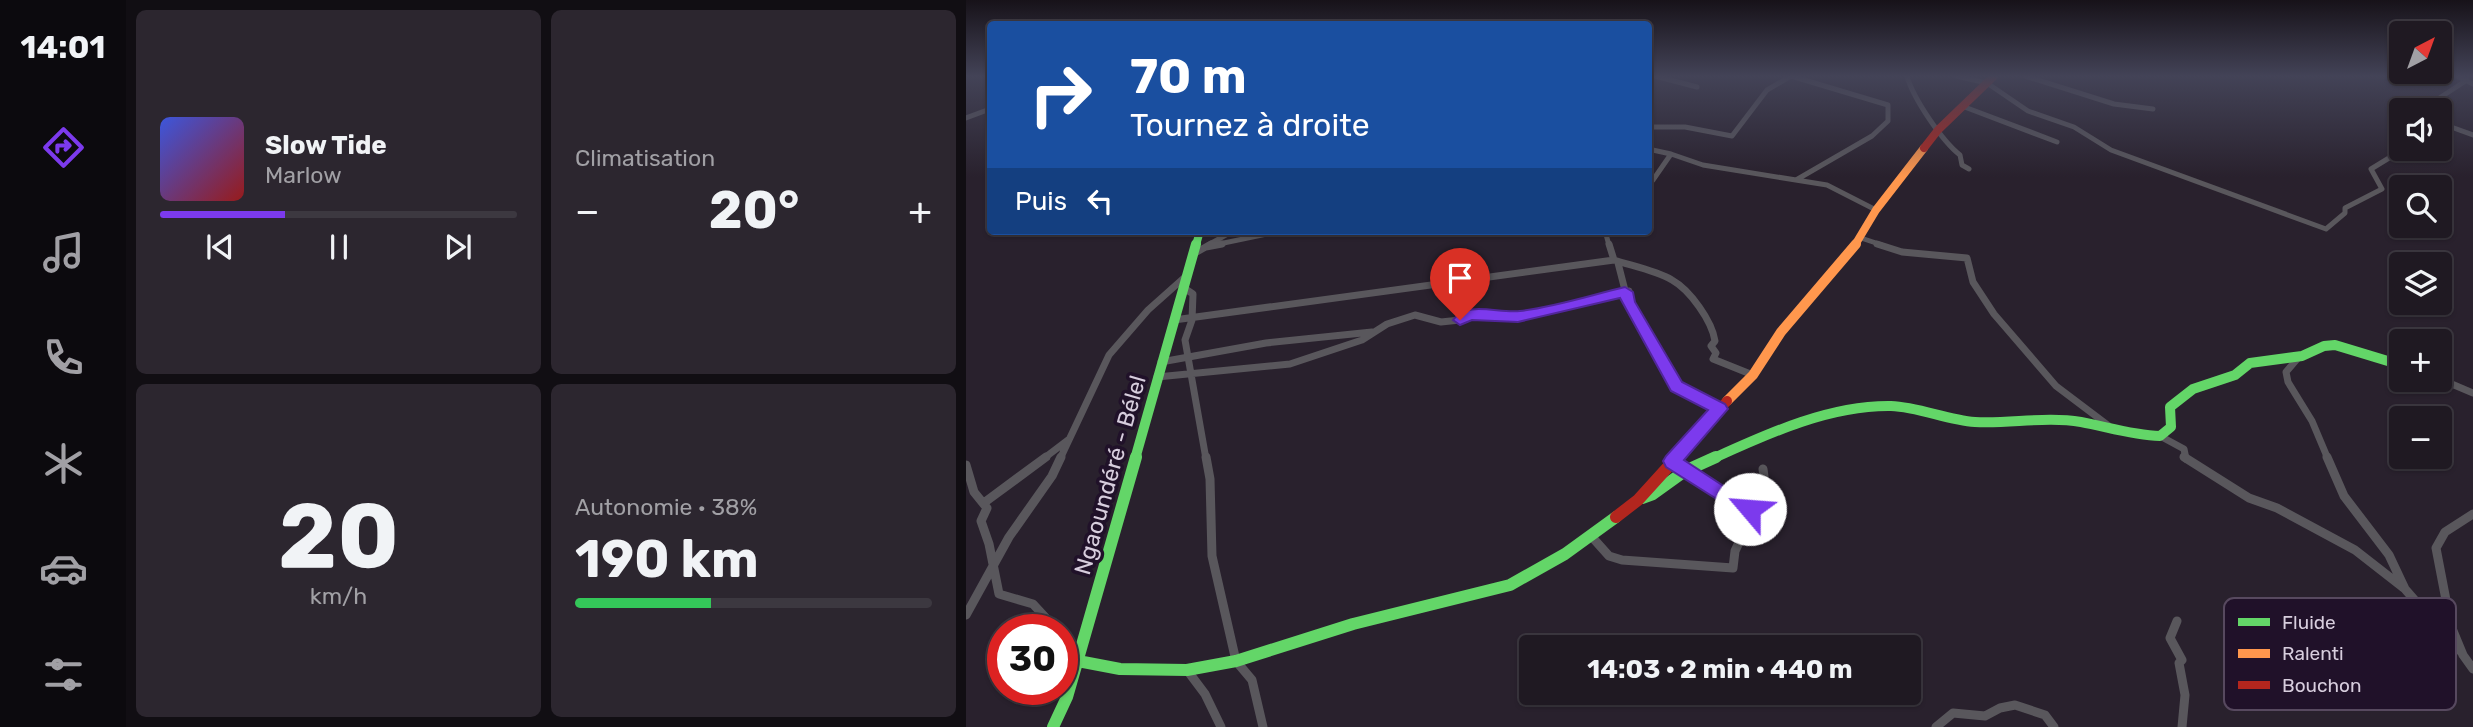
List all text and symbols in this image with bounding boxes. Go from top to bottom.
north arrow [2389,21,2452,84]
map controls [2389,21,2452,469]
text: 14:01 [21,28,105,66]
text: 70 m [1130,47,1247,105]
icon: right [1015,49,1106,140]
button: sound [2389,98,2452,161]
text: Tournez à droite [1130,106,1370,144]
icon: directions [39,123,88,172]
text: Slow Tide [265,130,387,161]
text: Climatisation [575,144,715,172]
text: Marlow [265,161,342,189]
button: search [2389,175,2452,238]
text: 20° [709,179,799,241]
icon: left [1081,182,1119,220]
text: Puis [1015,186,1067,217]
text: − [575,188,600,234]
text: + [908,188,932,234]
icon: music [39,228,88,277]
icon: previous [201,228,239,266]
icon: pause [320,228,358,266]
icon: next [439,228,477,266]
pin [1430,248,1490,320]
button: layers [2389,252,2452,315]
icon: arrive [1441,259,1479,297]
button: + [2389,329,2452,392]
icon: phone [39,333,88,382]
street label: Ngaoundéré - Bélel [1068,372,1152,578]
button: − [2389,406,2452,469]
icon: climate [39,439,88,488]
position arrow [1713,472,1787,546]
text: 20 [278,482,399,590]
text: Autonomie · 38% [575,493,757,521]
text: 190 km [575,528,759,590]
icon: car [39,544,88,593]
text: km/h [310,582,367,610]
legend [2224,598,2456,710]
text: Fluide [2282,611,2336,634]
speed limit sign: 30 [987,614,1078,705]
text: Ralenti [2282,642,2344,665]
icon: filters [39,650,88,699]
text: 14:03 · 2 min · 440 m [1587,654,1853,685]
text: Bouchon [2282,674,2362,697]

